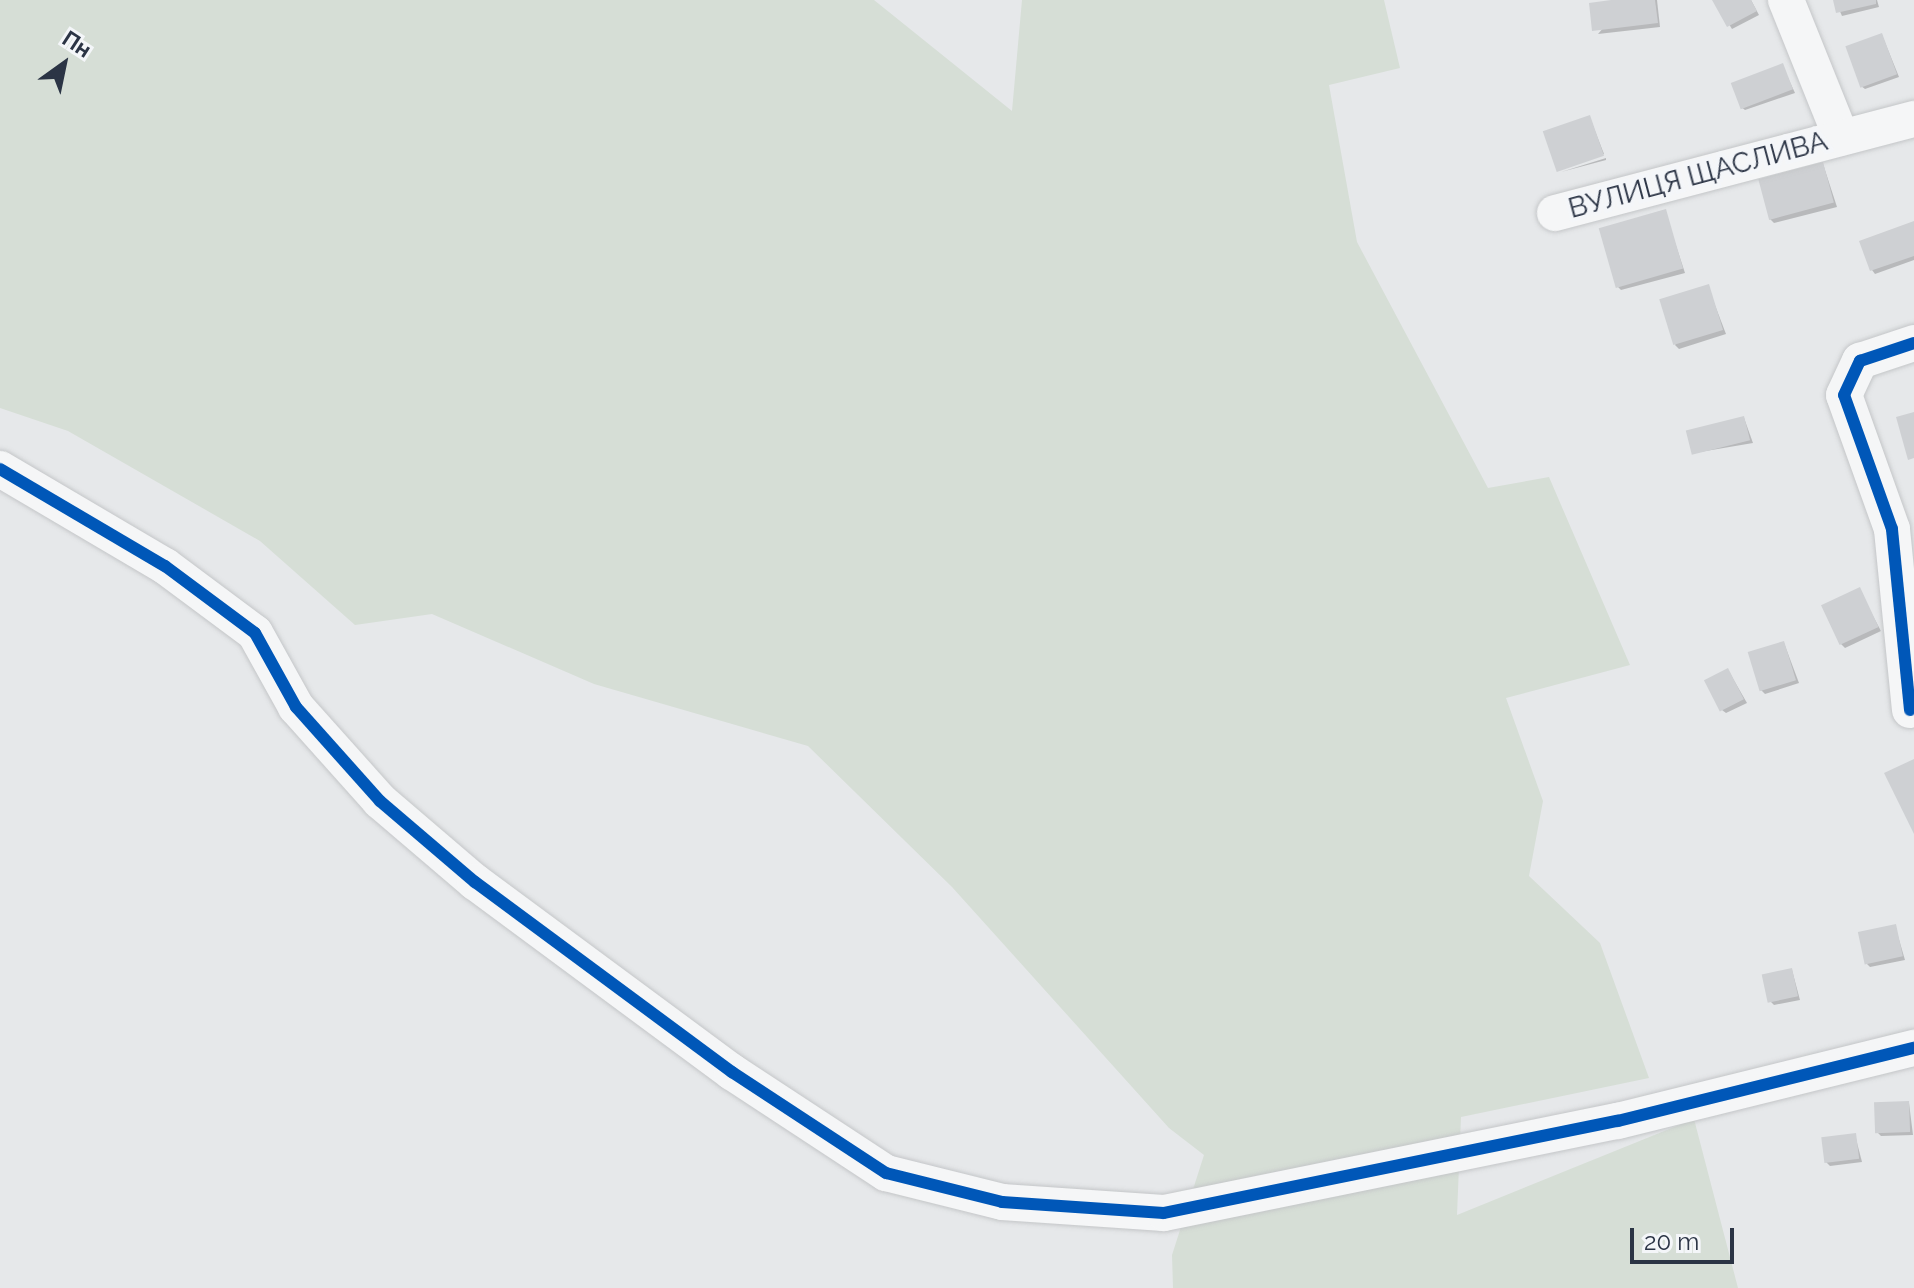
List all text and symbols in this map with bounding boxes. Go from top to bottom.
north arrow [24,24,104,104]
text: Пн [58,25,96,63]
street label: ВУЛИЦЯ ЩАСЛИВА [1565,124,1831,226]
scale bar [1634,1212,1738,1262]
text: 20 m [1644,1227,1699,1256]

